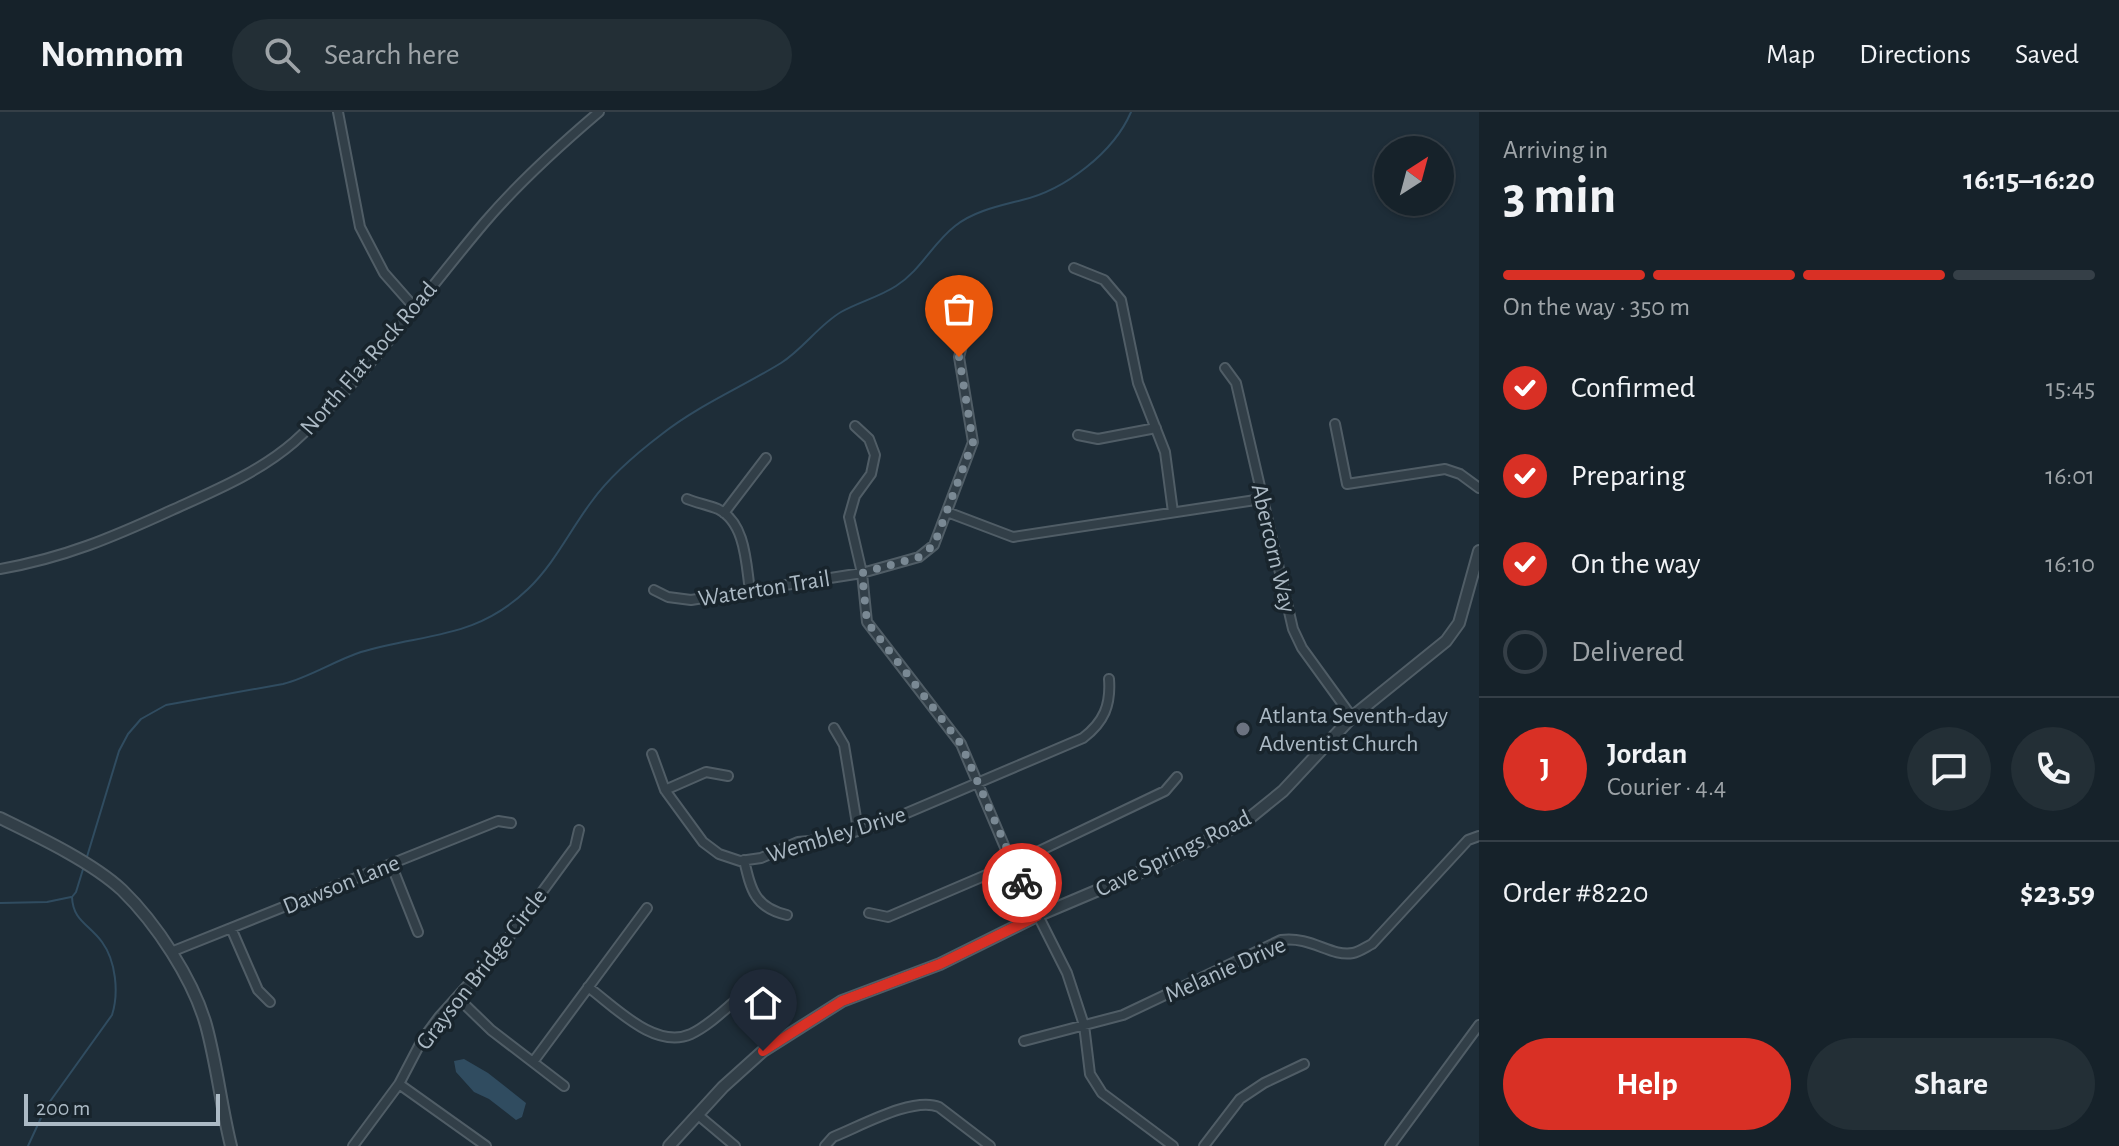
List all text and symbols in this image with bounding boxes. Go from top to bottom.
search box [232,19,792,91]
icon: search [260,33,304,77]
text: Nomnom [40,36,184,74]
text: Search here [324,40,460,70]
text: Map [1766,41,1815,69]
text: Directions [1859,41,1971,69]
text: Saved [2015,41,2079,69]
north arrow [1374,136,1454,216]
map controls [1374,136,1454,216]
text: Arriving in [1503,137,1608,163]
text: 16:15–16:20 [1963,165,2095,195]
text: 3 min [1503,170,1616,222]
pin [925,275,993,357]
street label: North Flat Rock Road [296,277,442,440]
icon: bag [937,287,981,331]
text: On the way · 350 m [1503,294,1690,320]
icon: check [1503,366,1547,410]
text: Confirmed [1571,373,1695,403]
text: 15:45 [2046,375,2095,401]
icon: check [1503,454,1547,498]
text: Preparing [1571,461,1686,491]
text: 16:01 [2045,463,2095,489]
street label: Abercorn Way [1247,482,1299,615]
icon: check [1503,542,1547,586]
text: On the way [1571,549,1700,579]
text: 16:10 [2045,551,2095,577]
street label: Waterton Trail [697,567,832,611]
text: Delivered [1571,637,1684,667]
place label: Atlanta Seventh-day Adventist Church [1259,704,1448,756]
marker: Atlanta Seventh-day Adventist Church [1234,720,1252,738]
button: chat [1907,727,1991,811]
button: phone [2011,727,2095,811]
text: Jordan [1607,739,1687,769]
text: J [1540,754,1550,784]
text: Courier · 4.4 [1607,774,1726,800]
street label: Wembley Drive [764,802,909,867]
street label: Cave Springs Road [1092,806,1255,902]
courier [982,843,1062,923]
street label: Dawson Lane [280,851,403,919]
icon: bike [1000,861,1044,905]
text: Order #8220 [1503,878,1649,908]
text: $23.59 [2020,878,2095,908]
street label: Grayson Bridge Circle [412,885,552,1055]
street label: Melanie Drive [1161,933,1289,1007]
pin [729,969,797,1051]
icon: home [741,981,785,1025]
button: Help [1503,1038,1791,1130]
button: Share [1807,1038,2095,1130]
scale bar [24,1090,220,1126]
text: 200 m [36,1097,90,1119]

